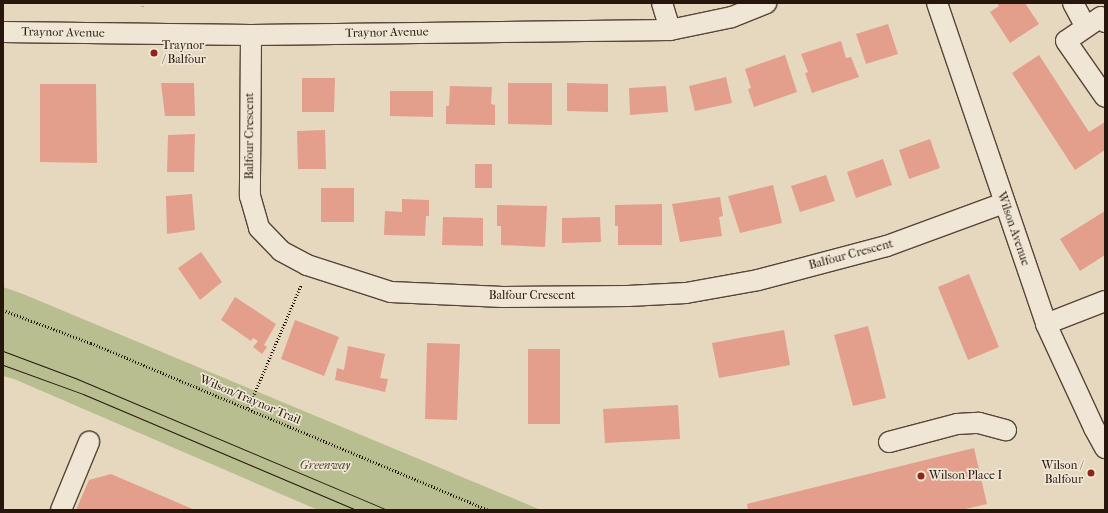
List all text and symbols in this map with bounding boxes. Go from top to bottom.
street label: Traynor Avenue [21,25,105,41]
street label: Traynor Avenue [345,25,429,41]
place label: Traynor / Balfour [162,39,206,67]
marker: Traynor / Balfour [149,48,159,58]
street label: Balfour Crescent [243,93,257,179]
street label: Wilson Avenue [994,190,1032,268]
street label: Balfour Crescent [807,237,895,273]
street label: Balfour Crescent [489,289,575,303]
street label: Wilson/Traynor Trail [197,372,303,428]
park label: Greenway [300,459,350,473]
place label: Wilson / Balfour [1042,459,1083,487]
marker: Wilson / Balfour [1086,468,1096,478]
place label: Wilson Place I [929,469,1002,483]
marker: Wilson Place I [916,471,926,481]

